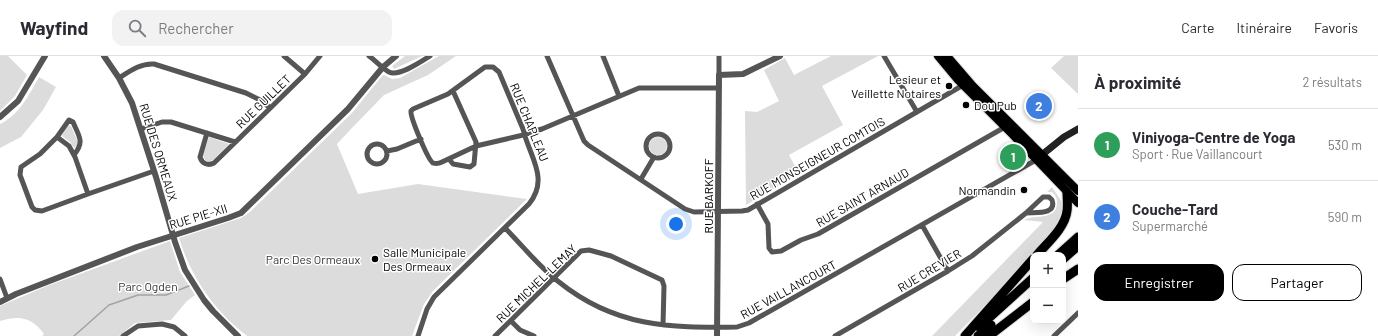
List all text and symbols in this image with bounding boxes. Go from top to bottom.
search box [112,10,392,46]
text: Wayfind [20,16,88,39]
icon: search [126,17,148,39]
text: Rechercher [158,19,234,37]
text: Carte [1181,19,1214,36]
text: Itinéraire [1236,19,1292,36]
text: Favoris [1314,19,1358,36]
street label: RUE GUILLET [233,71,293,131]
place label: Lesieur et Veillette Notaires [851,72,941,100]
text: À proximité [1094,72,1181,92]
text: 2 résultats [1302,74,1362,90]
street label: RUE CHAPLEAU [508,81,552,163]
marker: Lesieur et Veillette Notaires [944,81,954,91]
pin: 2 [1026,91,1052,121]
place label: Dou Pub [974,98,1017,112]
marker: Dou Pub [961,100,971,110]
street label: RUE DES ORMEAUX [137,101,181,203]
street label: RUE MONSEIGNEUR COMTOIS [747,114,887,202]
text: Viniyoga-Centre de Yoga [1132,128,1295,146]
text: 1 [1105,137,1109,153]
text: 530 m [1328,137,1362,153]
pin: 1 [1000,142,1026,172]
text: Sport · Rue Vaillancourt [1132,146,1263,162]
street label: RUE BARKOFF [701,158,715,233]
street label: RUE SAINT ARNAUD [813,165,911,229]
place label: Normandin [958,183,1016,197]
marker: Normandin [1019,185,1029,195]
street label: RUE PIE-XII [167,200,229,232]
text: Couche-Tard [1132,200,1218,218]
text: 2 [1103,209,1111,225]
text: 590 m [1328,209,1362,225]
your location [666,214,686,234]
text: Supermarché [1132,218,1208,234]
street label: RUE MICHEL-LEMAY [493,241,579,325]
place label: Salle Municipale Des Ormeaux [383,245,466,273]
street label: RUE CREVIER [895,246,963,294]
park label: Parc Des Ormeaux [266,252,360,266]
map controls [1030,252,1066,324]
button: + [1030,252,1066,288]
marker: Salle Municipale Des Ormeaux [370,254,380,264]
street label: RUE VAILLANCOURT [738,257,838,321]
button: Enregistrer [1094,264,1224,301]
button: Partager [1232,264,1362,301]
park label: Parc Ogden [118,279,178,293]
button: − [1030,288,1066,324]

